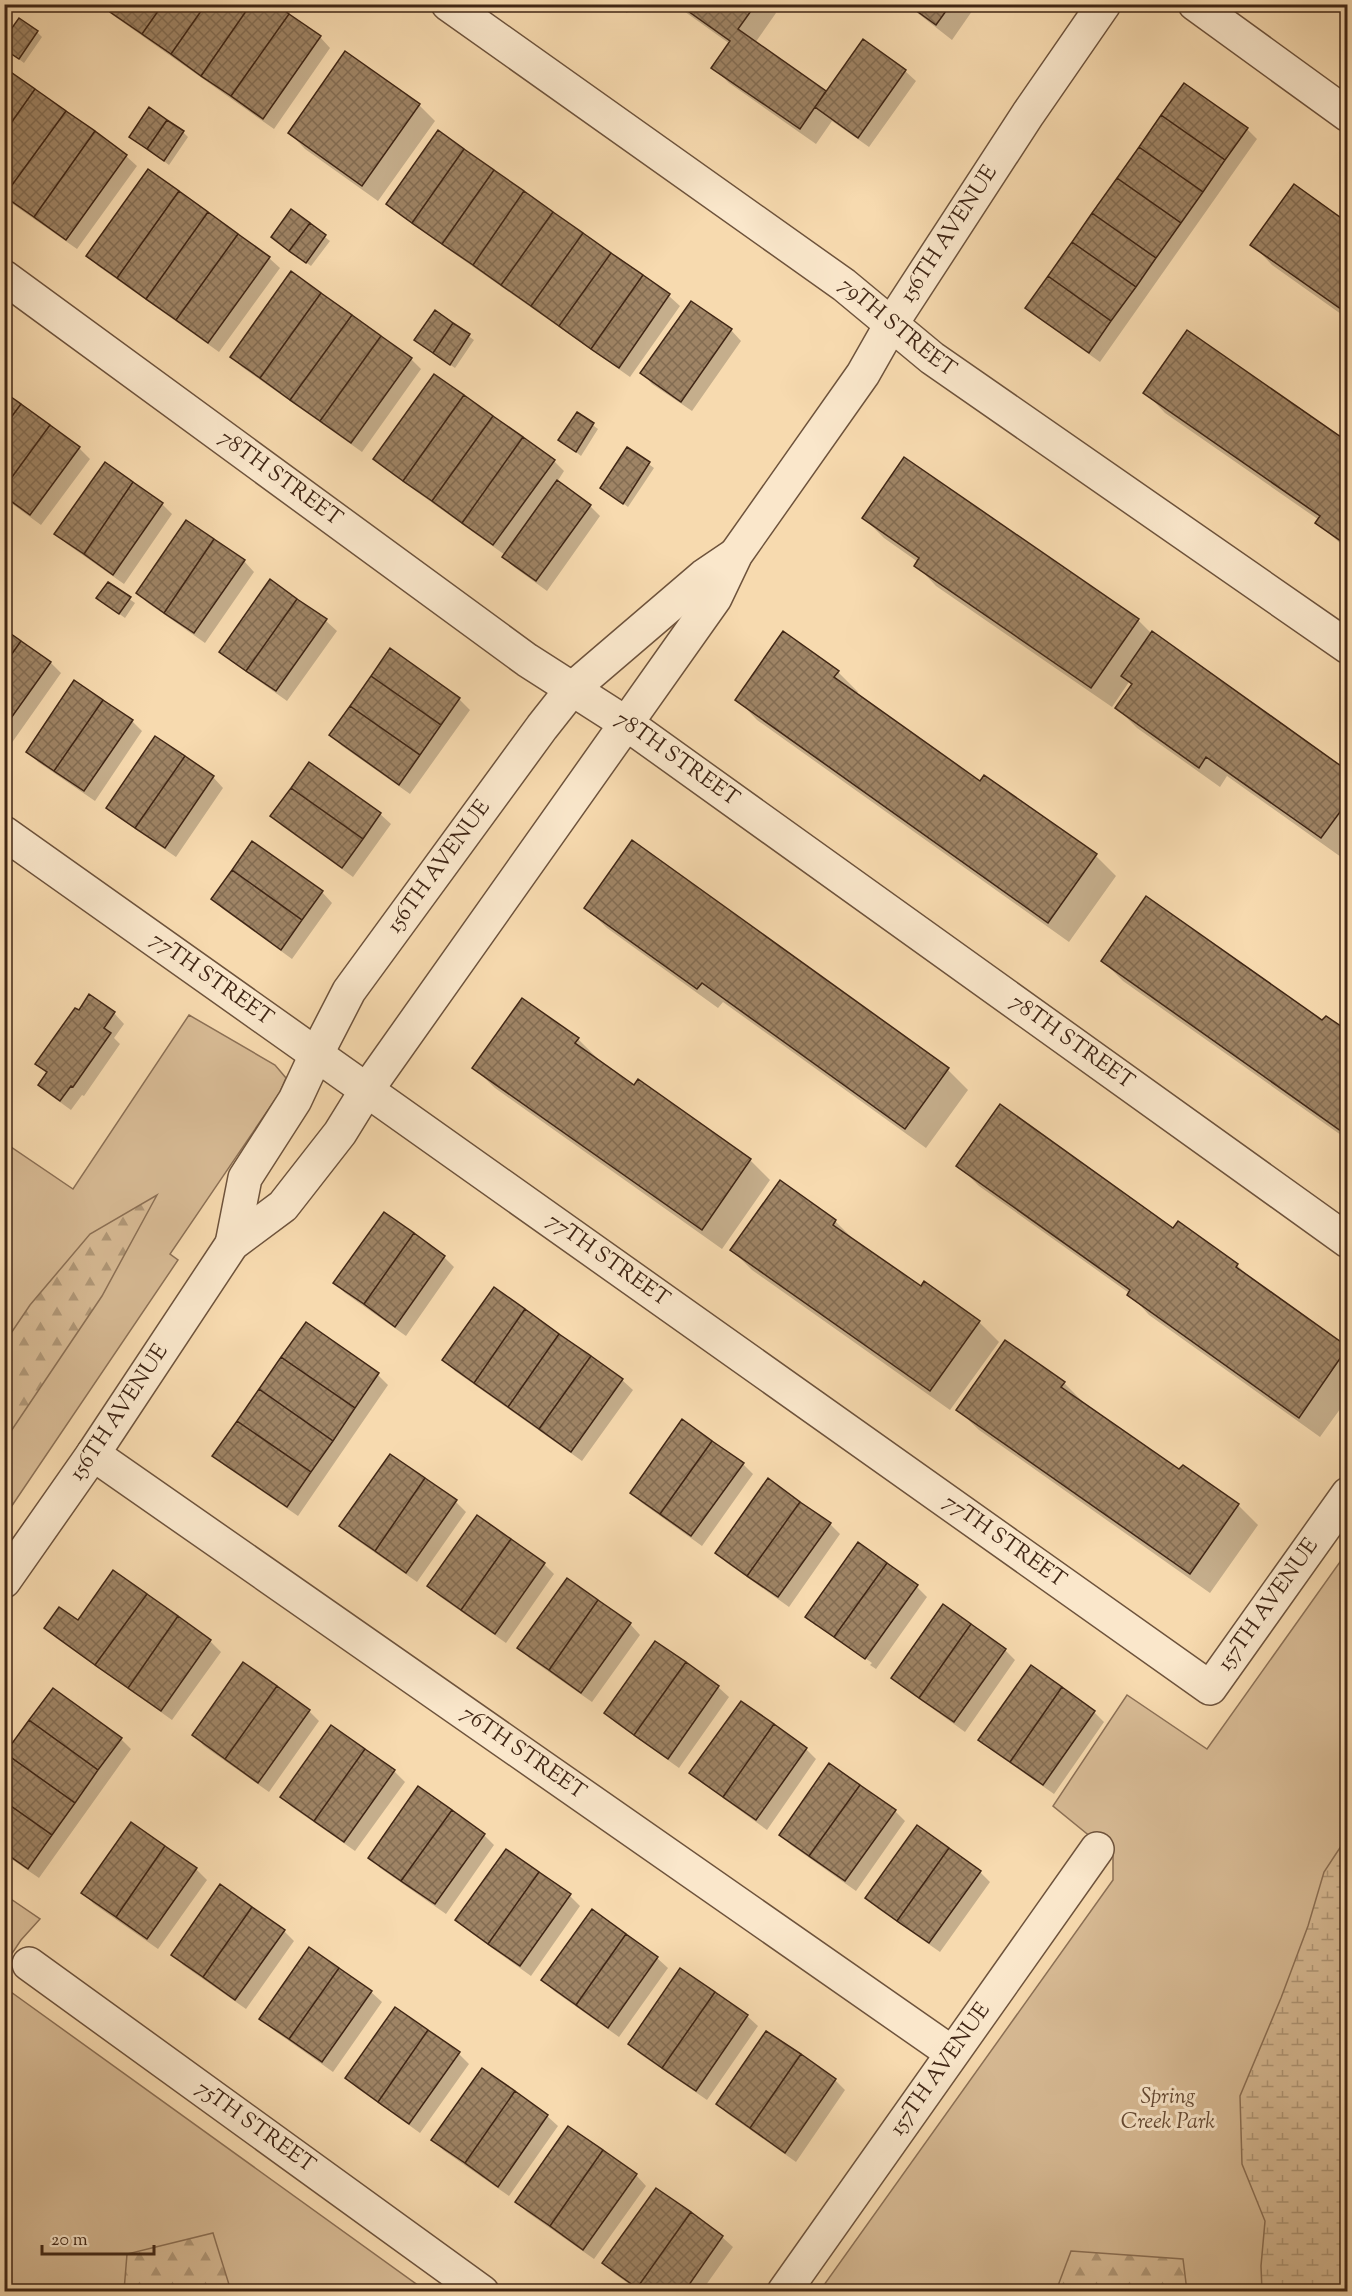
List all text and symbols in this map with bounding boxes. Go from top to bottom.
street label: 156TH AVENUE [893,159,1006,309]
street label: 79TH STREET [831,271,963,386]
street label: 78TH STREET [212,423,349,535]
street label: 78TH STREET [608,704,746,815]
street label: 156TH AVENUE [380,794,499,940]
street label: 77TH STREET [143,925,280,1035]
street label: 78TH STREET [1003,987,1141,1099]
street label: 77TH STREET [540,1206,676,1316]
street label: 156TH AVENUE [63,1338,177,1488]
street label: 77TH STREET [936,1487,1073,1597]
street label: 157TH AVENUE [1211,1532,1327,1678]
street label: 76TH STREET [454,1699,592,1809]
street label: 157TH AVENUE [883,1997,999,2143]
street label: 75TH STREET [189,2073,322,2182]
park label: Spring Creek Park [1121,2082,1215,2139]
scale bar [42,2218,154,2256]
text: 20 m [51,2228,88,2254]

